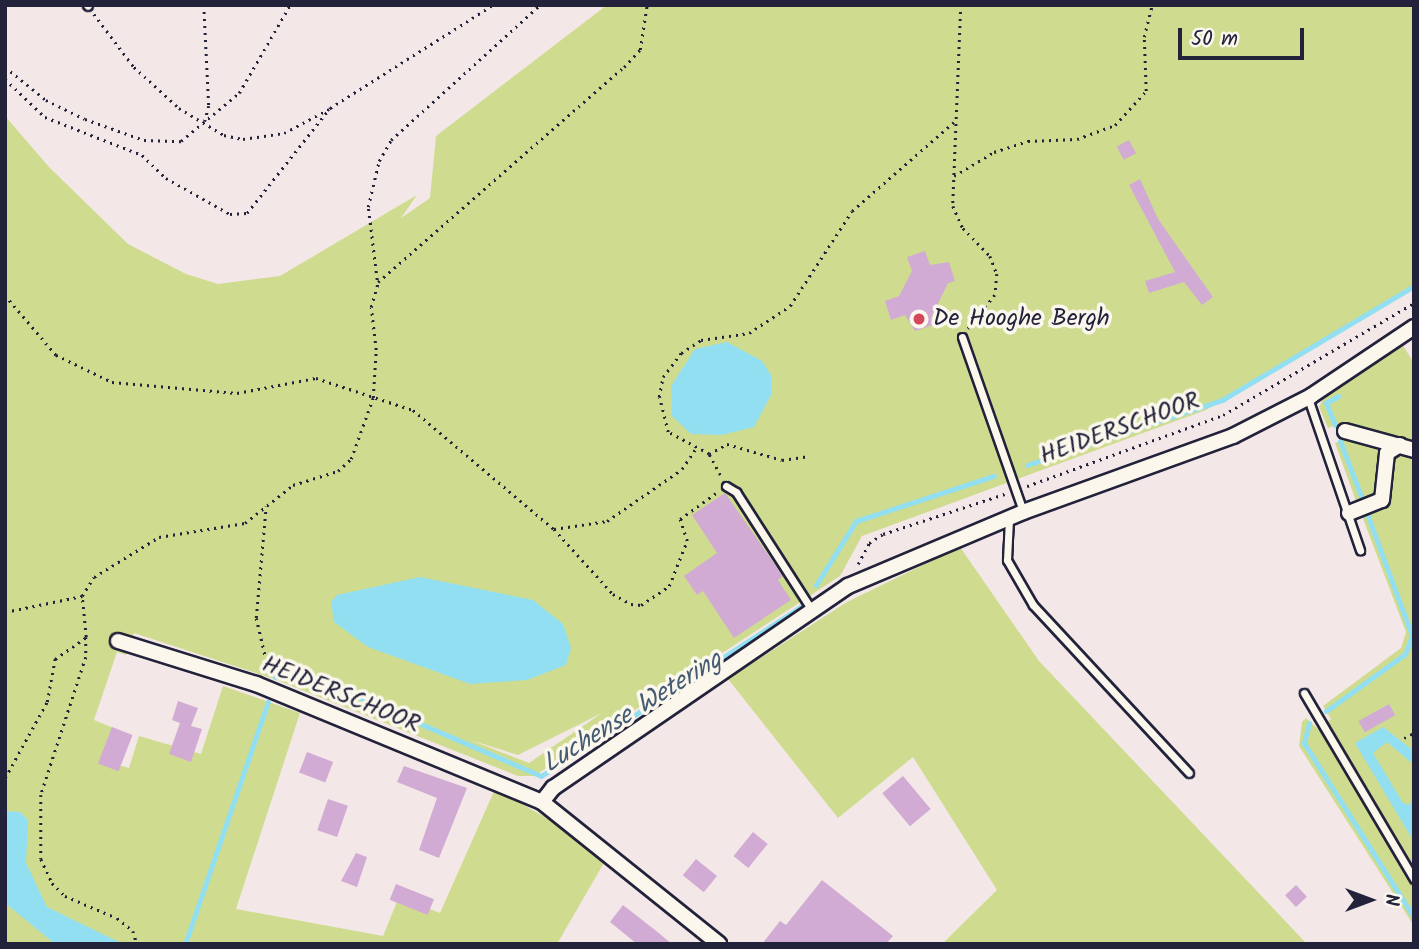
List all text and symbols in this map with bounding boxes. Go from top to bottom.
scale bar [1181,14,1307,58]
text: 50 m [1191,23,1238,56]
place label: De Hooghe Bergh [933,305,1110,333]
marker: De Hooghe Bergh [911,311,927,327]
street label: HEIDERSCHOOR [1036,387,1204,471]
water label: Luchense Wetering [537,645,729,781]
street label: HEIDERSCHOOR [258,650,424,740]
north arrow [1335,865,1405,935]
text: N [1376,894,1406,906]

